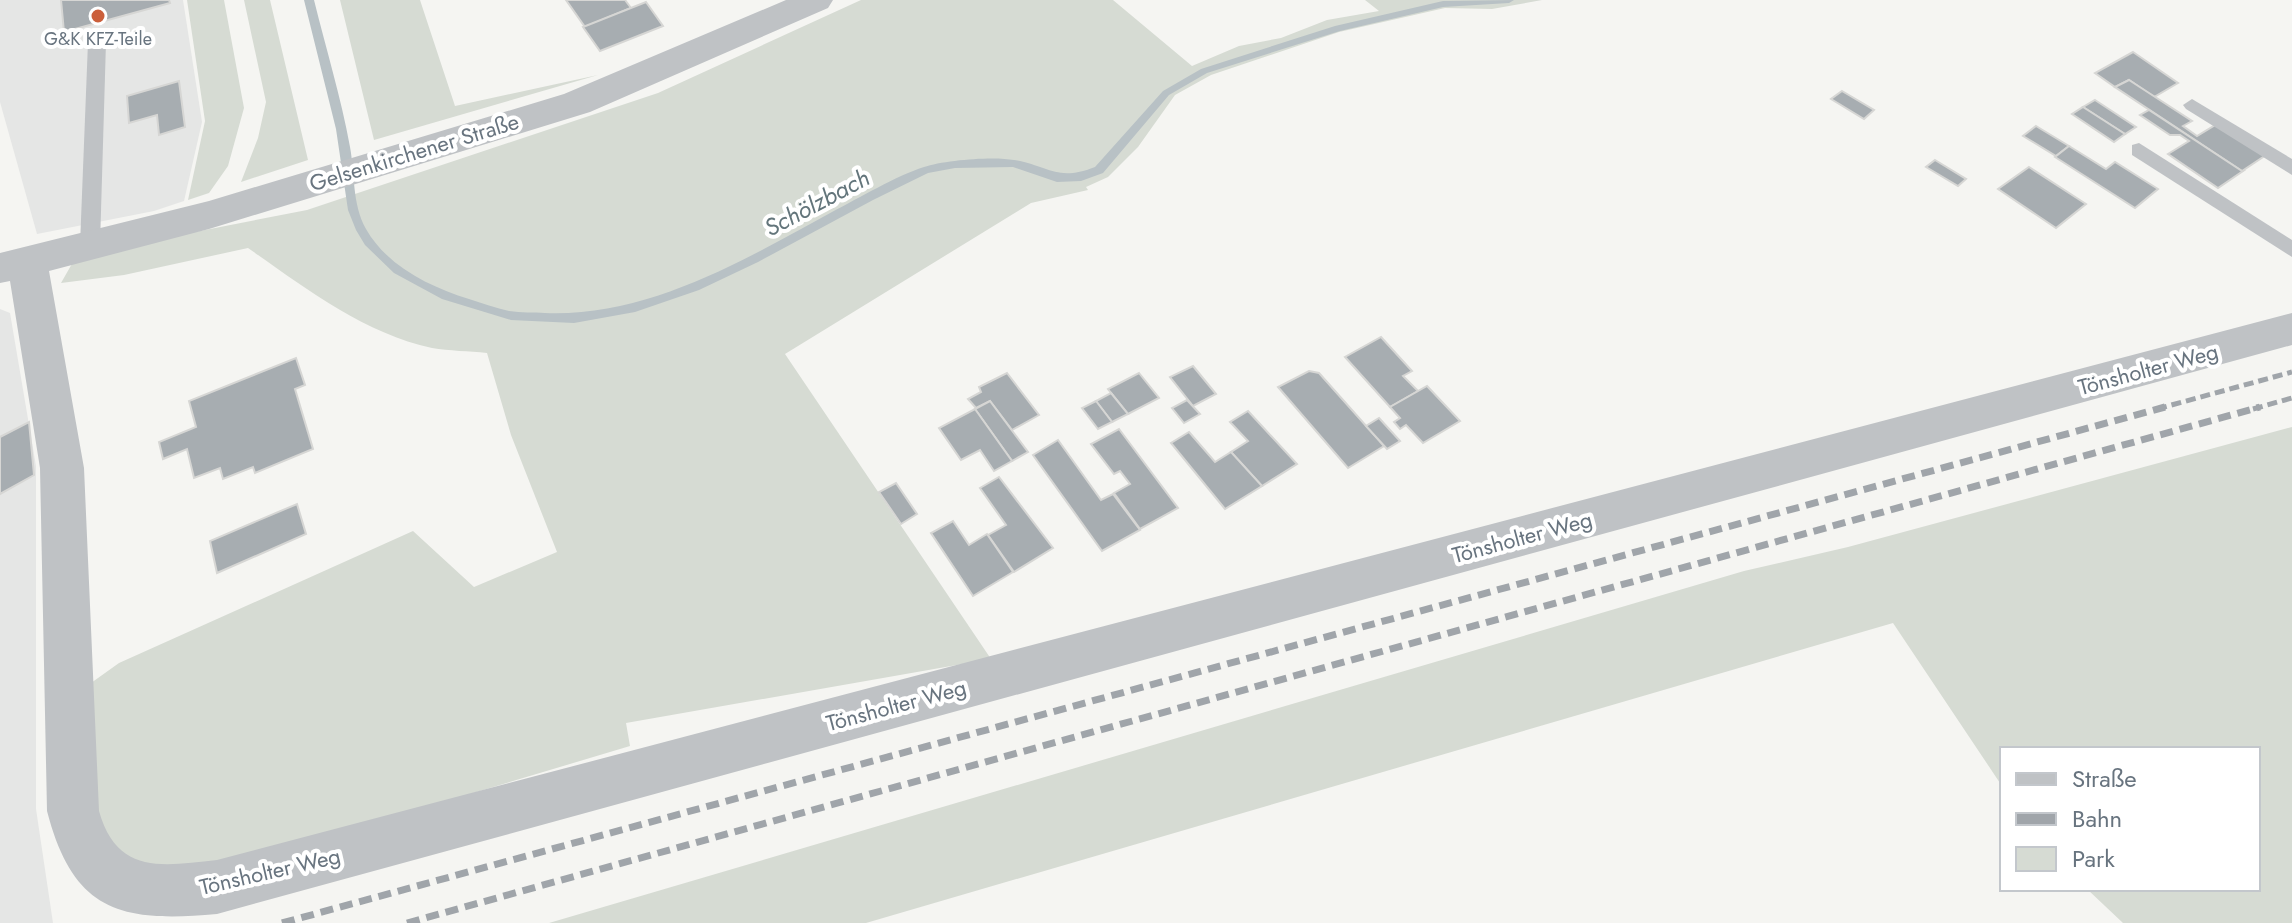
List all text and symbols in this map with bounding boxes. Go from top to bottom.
marker: G&K KFZ-Teile [89,7,107,25]
place label: G&K KFZ-Teile [44,26,152,52]
street label: Gelsenkirchener Straße [305,105,523,199]
water label: Schölzbach [758,160,876,245]
street label: Tönsholter Weg [2074,335,2222,403]
street label: Tönsholter Weg [1448,503,1596,571]
street label: Tönsholter Weg [822,671,970,739]
legend [2000,747,2260,891]
text: Straße [2072,761,2137,796]
text: Bahn [2072,801,2122,836]
street label: Tönsholter Weg [196,839,344,903]
text: Park [2072,841,2115,876]

